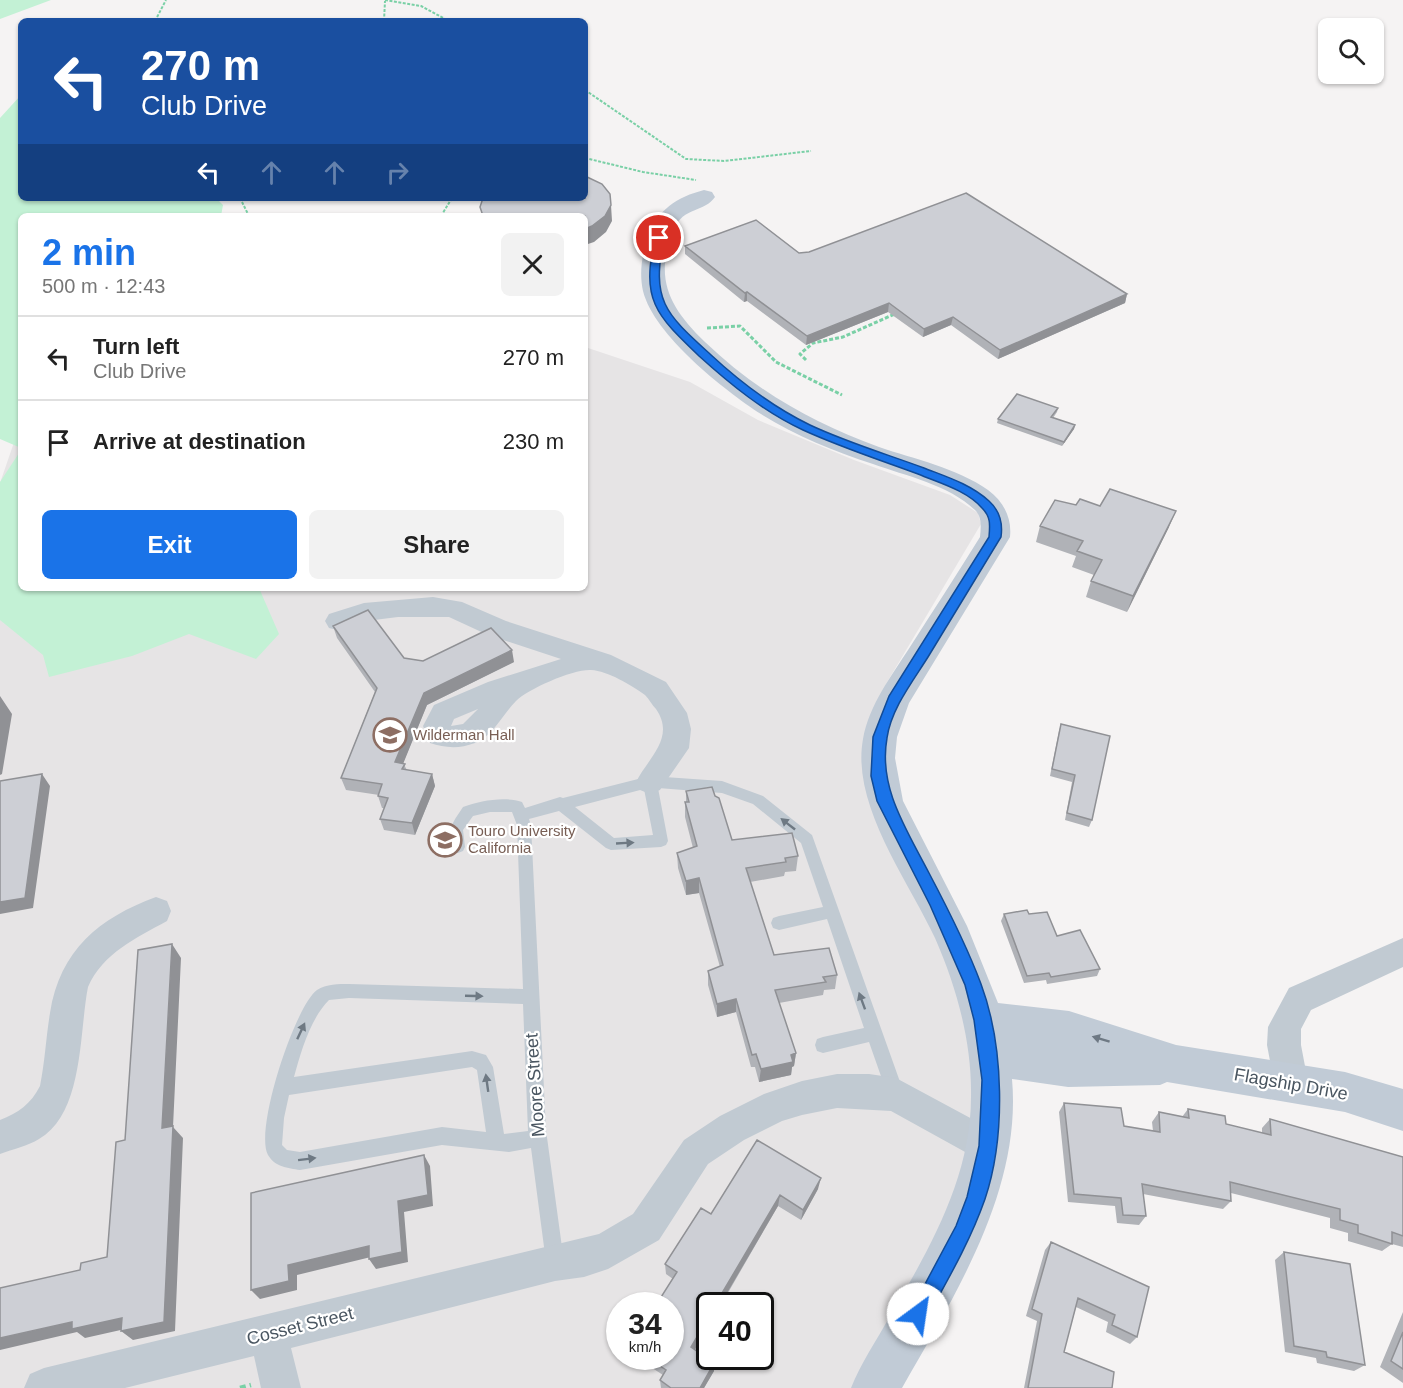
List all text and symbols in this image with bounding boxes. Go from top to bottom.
map controls [1318,18,1384,84]
button: search [1318,18,1384,84]
icon: left [42,42,120,120]
text: 270 m [141,42,260,89]
text: Club Drive [141,91,267,121]
icon: left [192,156,225,189]
icon: ahead [255,156,288,189]
icon: ahead [318,156,351,189]
icon: right [381,156,414,189]
pin [633,212,684,263]
icon: arrive [642,221,675,254]
text: 2 min [42,232,136,273]
button: close [501,233,564,296]
text: 500 m · 12:43 [42,275,165,297]
text: Turn left [93,334,179,359]
icon: left [42,342,75,375]
text: 270 m [503,345,564,370]
text: Club Drive [93,360,186,382]
icon: arrive [42,426,75,459]
text: Arrive at destination [93,429,306,454]
text: 230 m [503,429,564,454]
button: Exit [42,510,297,579]
button: Share [309,510,564,579]
school or university icon: Wilderman Hall [372,717,408,753]
place label: Wilderman Hall [413,726,515,743]
one-way arrow [780,818,796,831]
school or university icon: Touro University California [427,822,463,858]
place label: Touro University California [468,822,576,856]
one-way arrow [616,838,635,847]
one-way arrow [465,991,484,1000]
one-way arrow [857,992,867,1010]
one-way arrow [296,1023,305,1040]
street label: Moore Street [521,1032,549,1138]
one-way arrow [1092,1034,1110,1043]
street label: Flagship Drive [1233,1064,1349,1104]
one-way arrow [482,1073,492,1092]
one-way arrow [298,1154,317,1164]
position arrow [886,1282,950,1346]
speed limit sign: 40 [696,1292,774,1370]
street label: Cosset Street [245,1303,355,1349]
text: 34 [628,1307,662,1340]
text: km/h [629,1338,661,1355]

